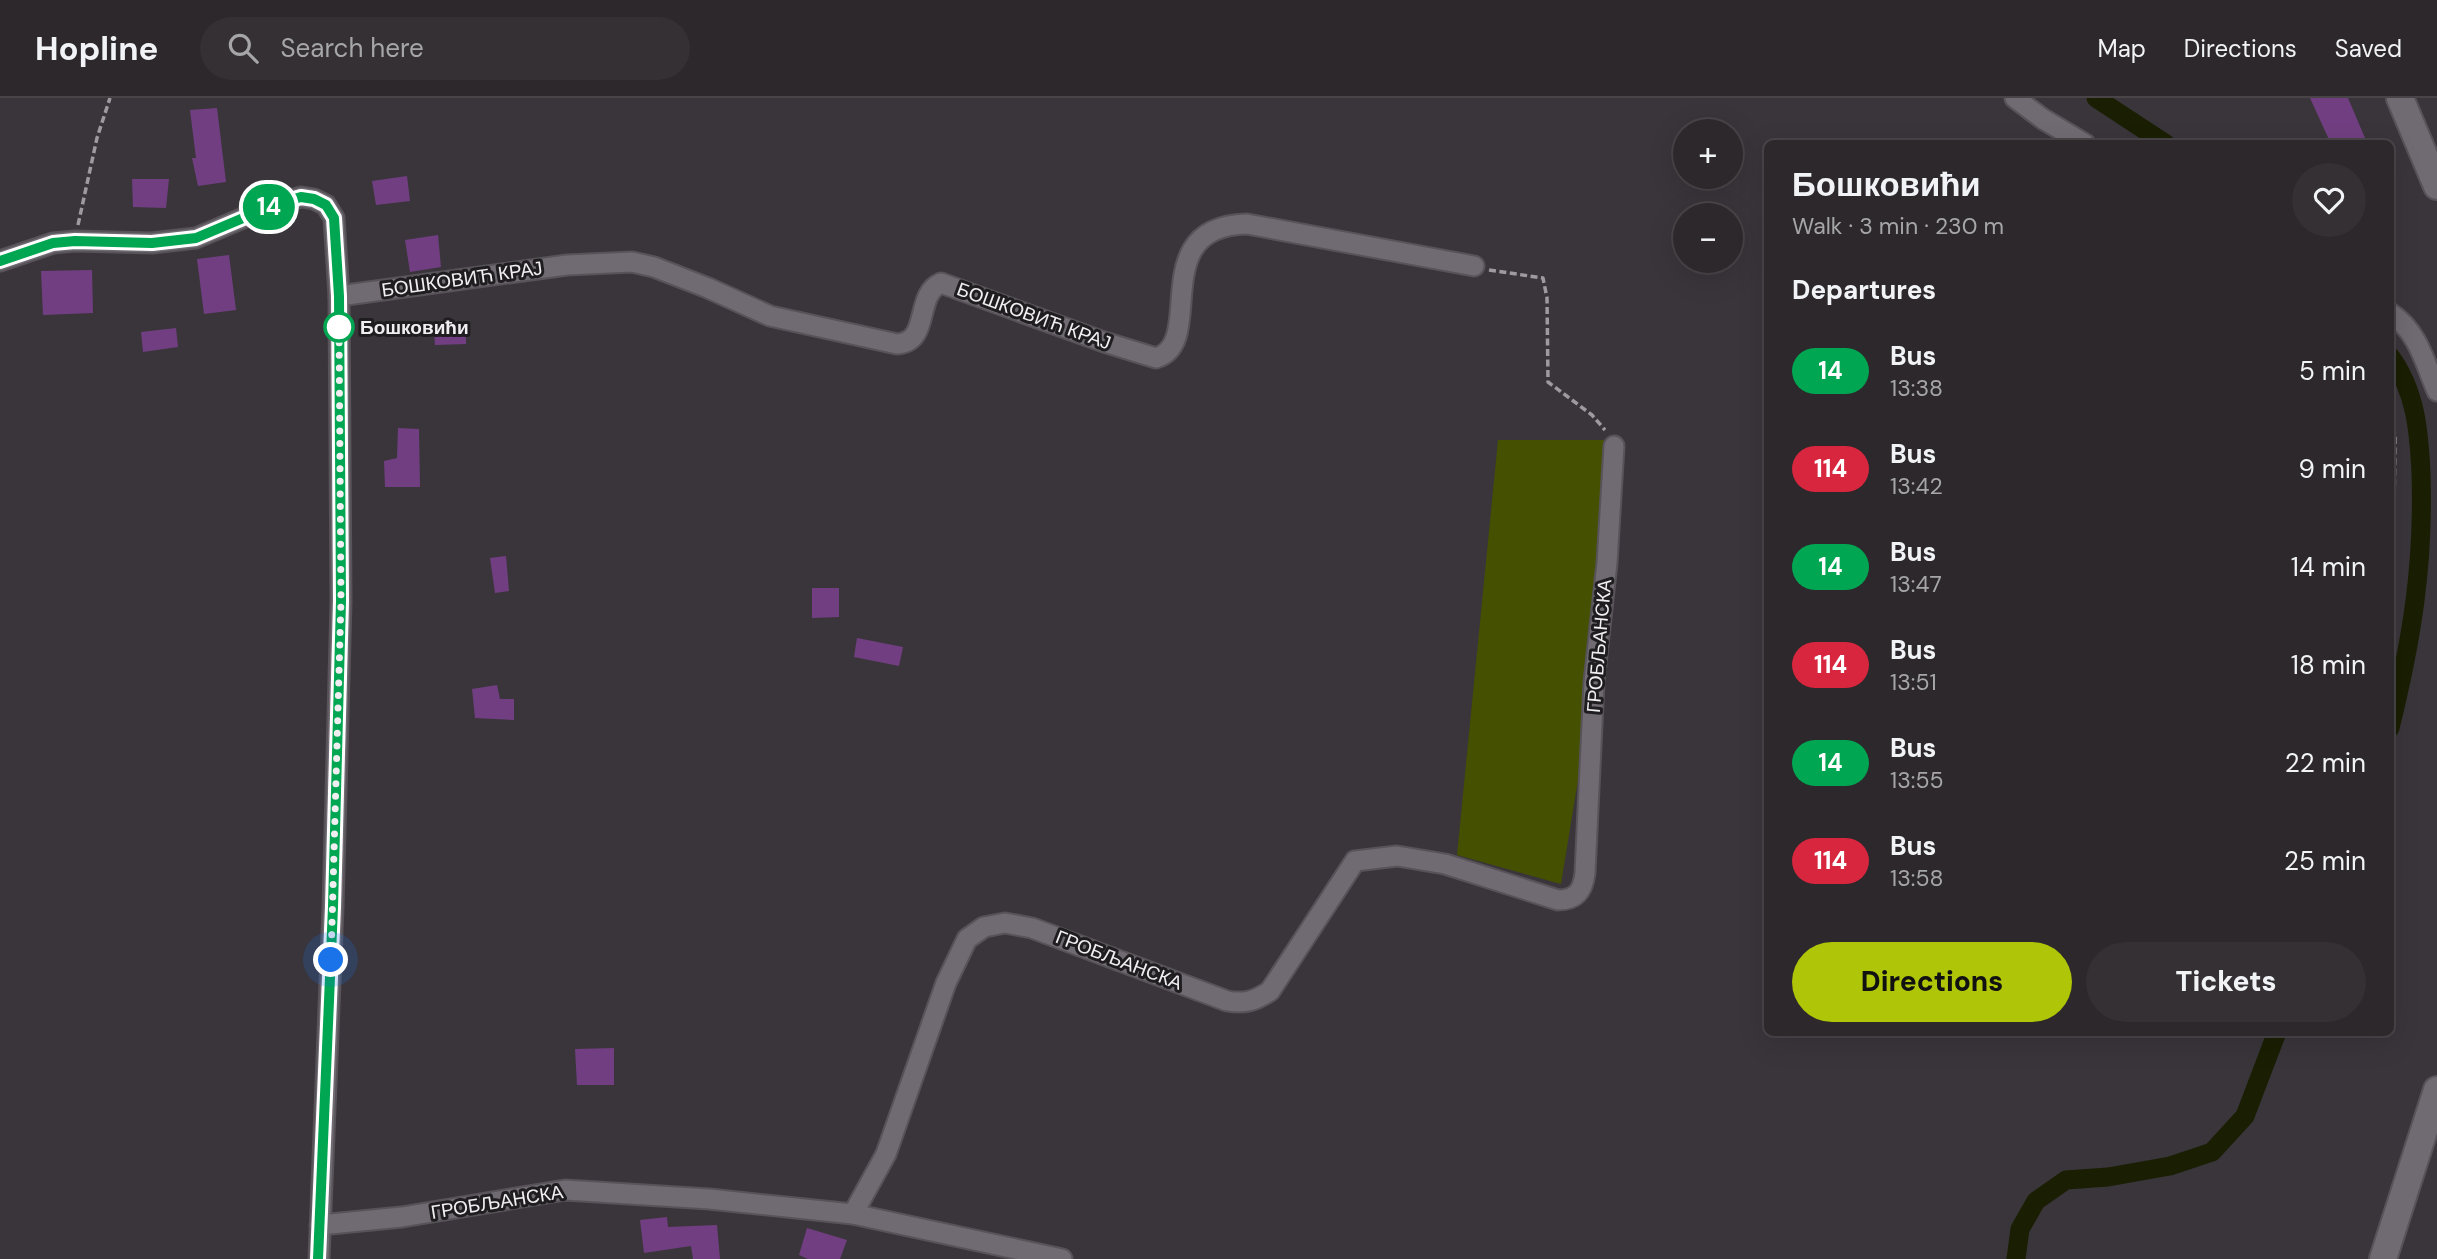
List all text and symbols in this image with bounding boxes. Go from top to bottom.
search box [200,17,690,80]
text: Hopline [35,27,158,70]
icon: search [224,29,262,67]
text: Search here [280,31,424,65]
text: Map [2098,33,2146,64]
text: Directions [2184,33,2297,64]
text: Saved [2335,33,2402,64]
map controls [1673,119,1743,273]
button: + [1673,119,1743,189]
text: Бошковићи [1792,163,1981,206]
button: heart [2292,163,2366,237]
line badge: 14 [238,184,300,230]
text: 14 [257,191,281,222]
button: − [1673,203,1743,273]
text: Walk · 3 min · 230 m [1792,211,2004,241]
street label: БОШКОВИЋ КРАЈ [380,255,544,303]
text: Departures [1792,273,1936,307]
street label: БОШКОВИЋ КРАЈ [953,276,1115,356]
marker: Бошковићи [324,312,354,342]
place label: Бошковићи [360,315,469,340]
text: Bus [1890,339,1936,373]
text: 5 min [2299,354,2366,388]
text: 14 [1818,355,1843,386]
text: 13:38 [1890,373,1943,403]
text: Bus [1890,437,1936,471]
text: 9 min [2298,452,2366,486]
text: 114 [1814,453,1847,484]
text: 13:42 [1890,471,1943,501]
text: Bus [1890,535,1936,569]
text: 14 min [2291,550,2366,584]
text: 14 [1818,551,1843,582]
text: 13:47 [1890,569,1942,599]
street label: ГРОБЉАНСКА [1581,578,1617,714]
text: Bus [1890,633,1936,667]
text: 18 min [2291,648,2366,682]
text: 114 [1814,649,1847,680]
text: 13:51 [1890,667,1937,697]
text: Bus [1890,731,1936,765]
text: 22 min [2285,746,2366,780]
text: 14 [1818,747,1843,778]
text: 13:55 [1890,765,1943,795]
text: Bus [1890,829,1936,863]
text: 25 min [2284,844,2366,878]
text: 114 [1814,845,1847,876]
text: 13:58 [1890,863,1943,893]
street label: ГРОБЉАНСКА [1052,924,1186,996]
your location [313,942,348,977]
button: Directions [1792,942,2072,1022]
button: Tickets [2086,942,2366,1022]
street label: ГРОБЉАНСКА [429,1179,565,1225]

